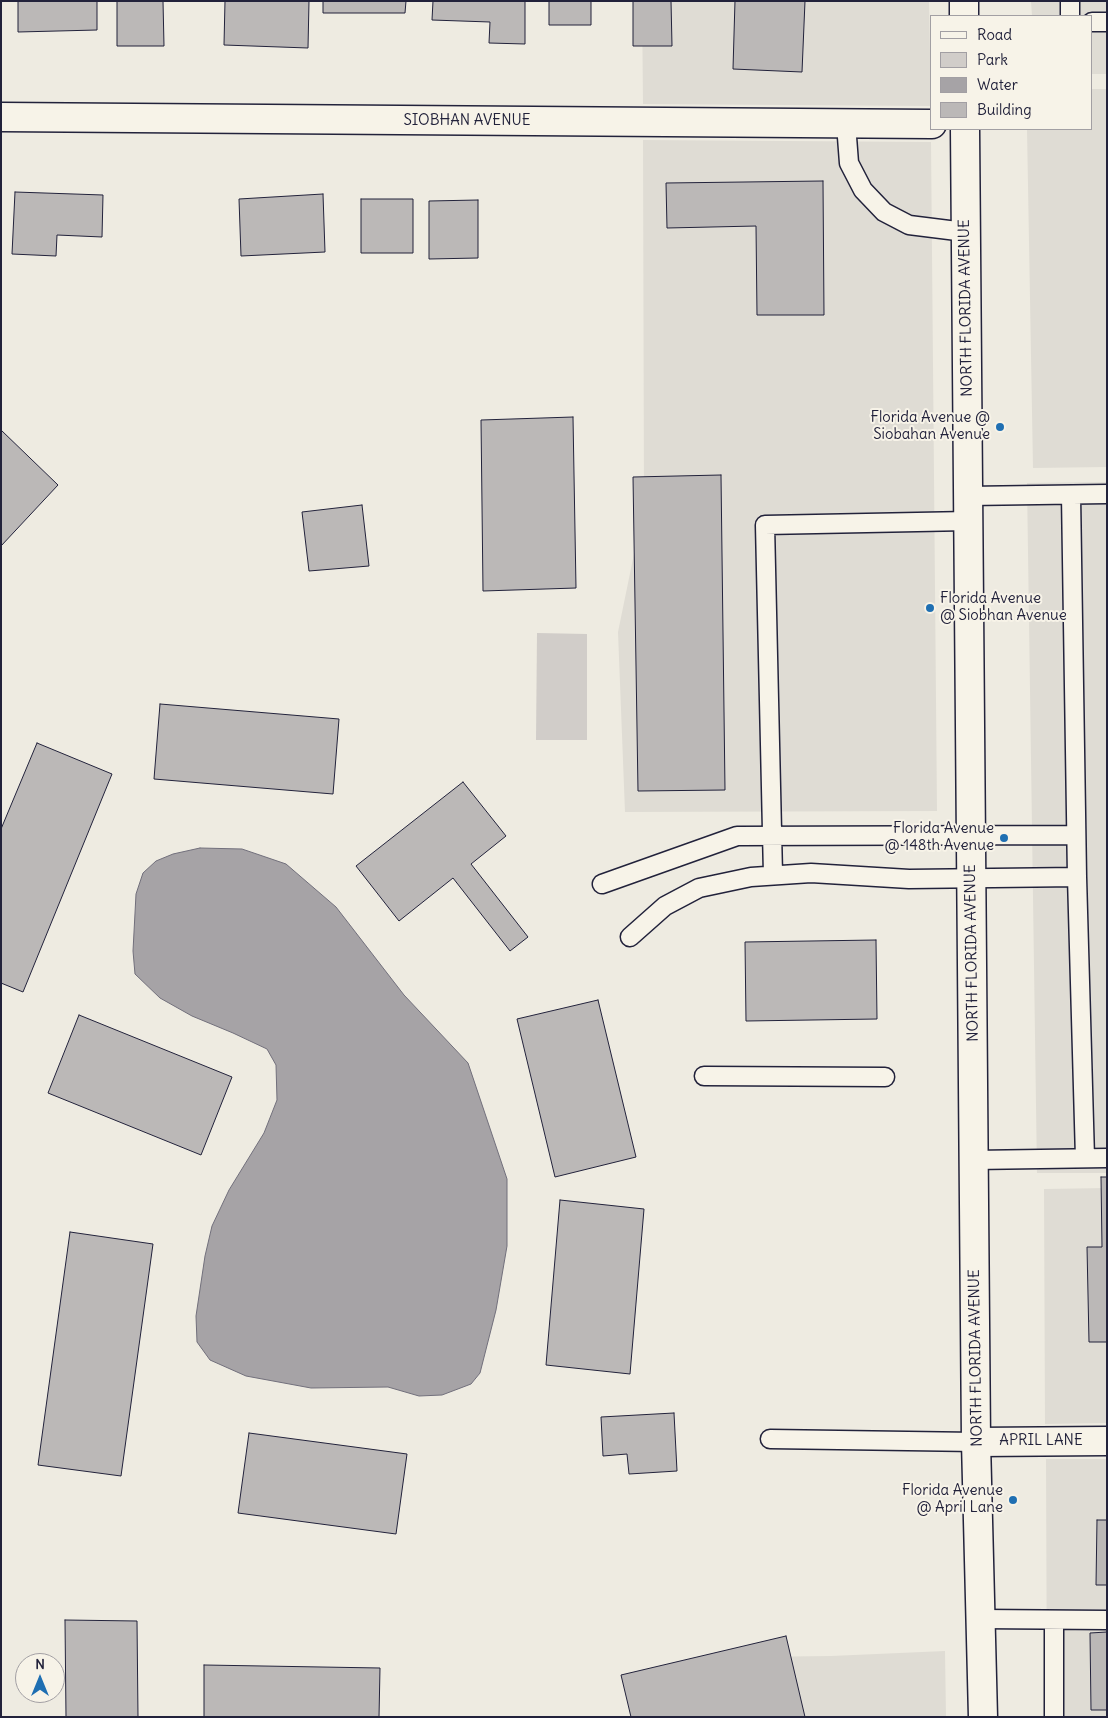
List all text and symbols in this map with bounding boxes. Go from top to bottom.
legend [930,15,1093,130]
text: Road [977,25,1012,44]
text: Park [977,50,1008,69]
text: Water [977,75,1018,94]
text: Building [977,100,1032,119]
street label: SIOBHAN AVENUE [403,112,531,130]
street label: NORTH FLORIDA AVENUE [955,219,977,397]
place label: Florida Avenue @ Siobahan Avenue [870,409,990,444]
marker: Florida Avenue @ Siobahan Avenue [994,421,1006,433]
place label: Florida Avenue @ Siobhan Avenue [940,590,1067,625]
marker: Florida Avenue @ Siobhan Avenue [924,602,936,614]
place label: Florida Avenue @ 148th Avenue [885,820,994,855]
marker: Florida Avenue @ 148th Avenue [998,832,1010,844]
street label: NORTH FLORIDA AVENUE [961,864,983,1042]
street label: NORTH FLORIDA AVENUE [965,1269,987,1447]
street label: APRIL LANE [999,1432,1083,1450]
place label: Florida Avenue @ April Lane [902,1482,1003,1517]
marker: Florida Avenue @ April Lane [1007,1494,1019,1506]
north arrow [15,1653,65,1703]
text: N [35,1655,45,1673]

